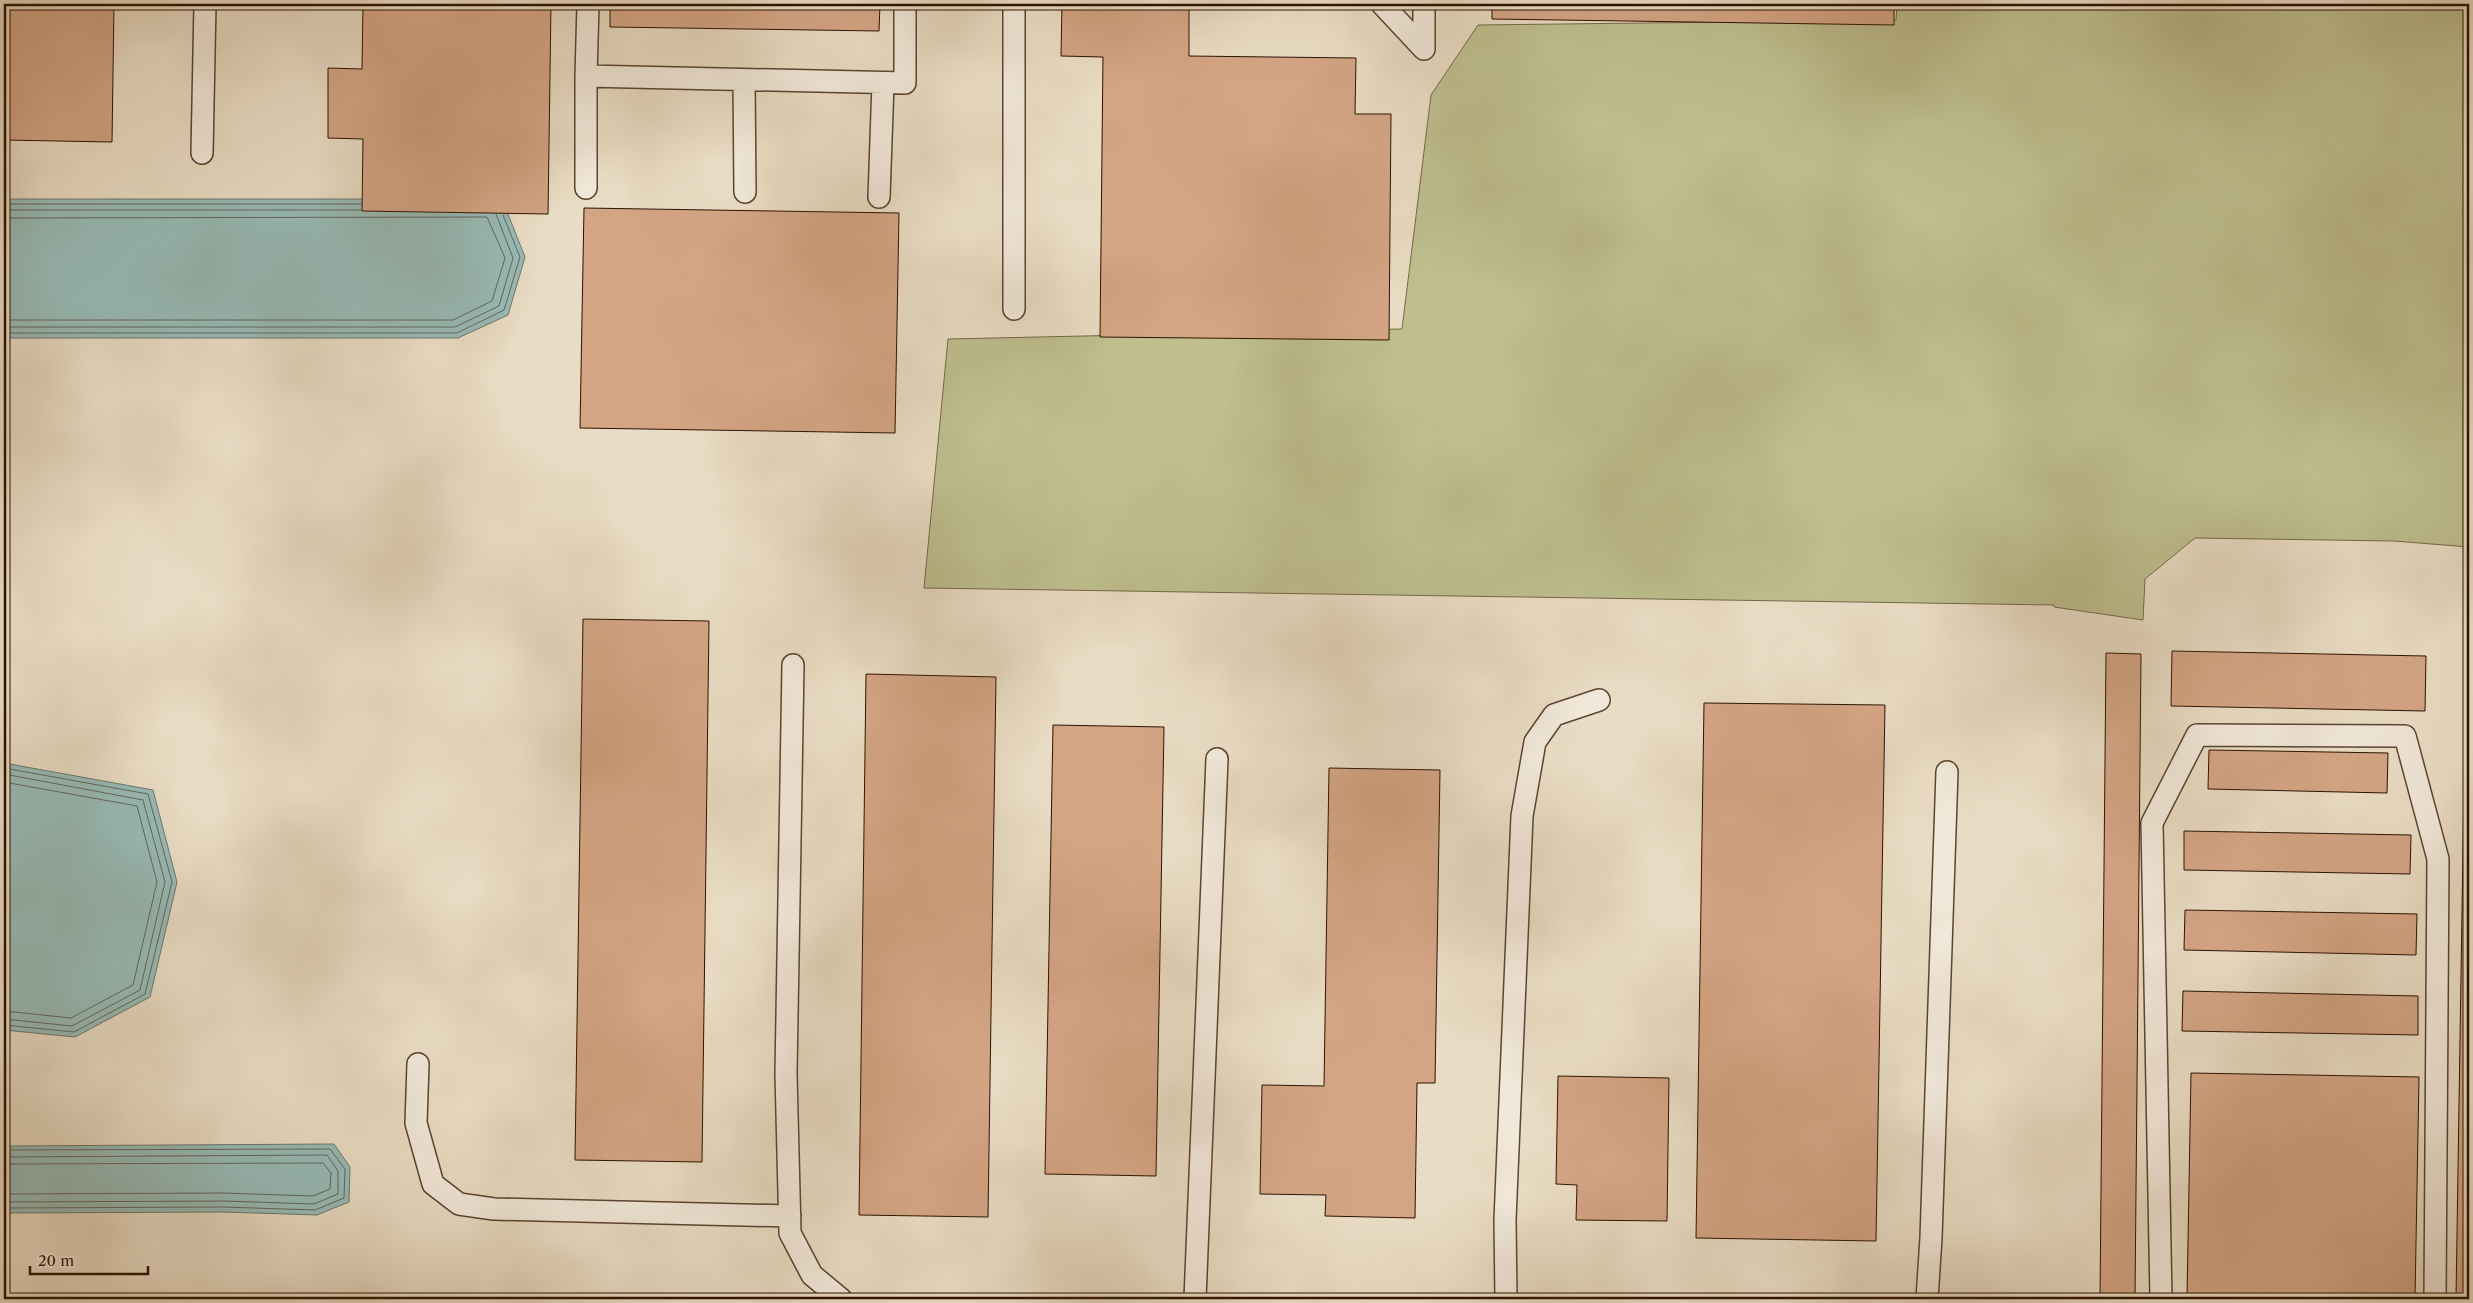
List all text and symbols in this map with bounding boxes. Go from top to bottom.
scale bar [30,1243,148,1275]
text: 20 m [38,1251,74,1270]

